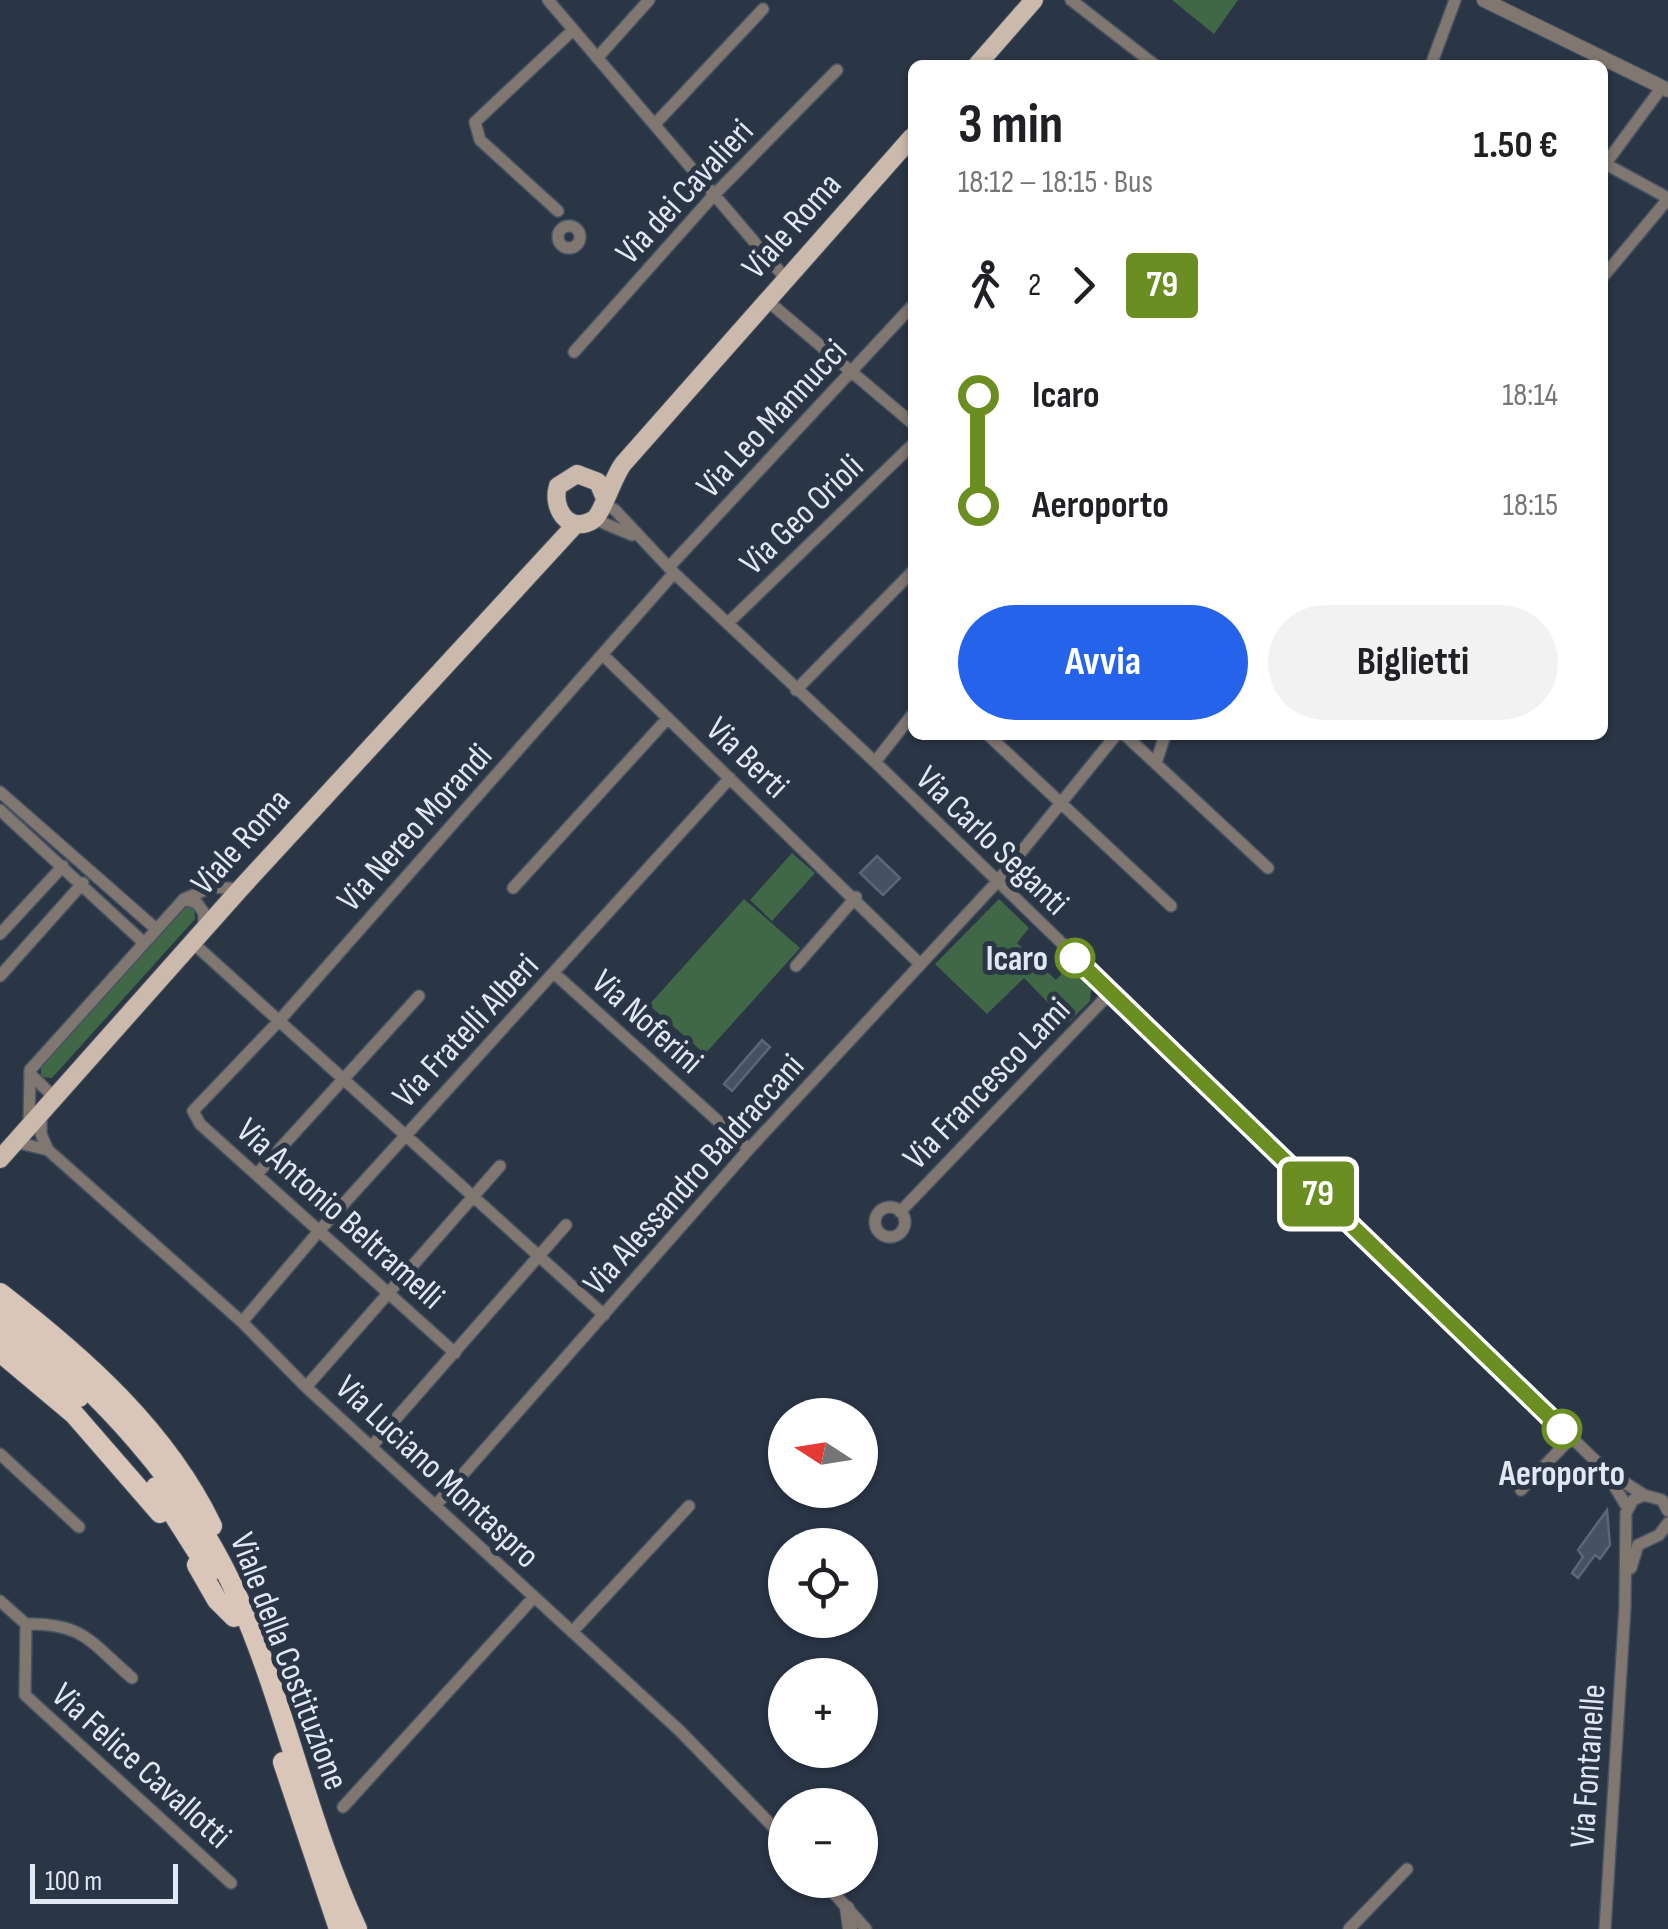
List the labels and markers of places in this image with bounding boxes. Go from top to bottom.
place label: Icaro [986,938,1048,981]
marker: Icaro [1056,939,1094,977]
marker: Aeroporto [1543,1410,1581,1448]
place label: Aeroporto [1498,1453,1625,1496]

